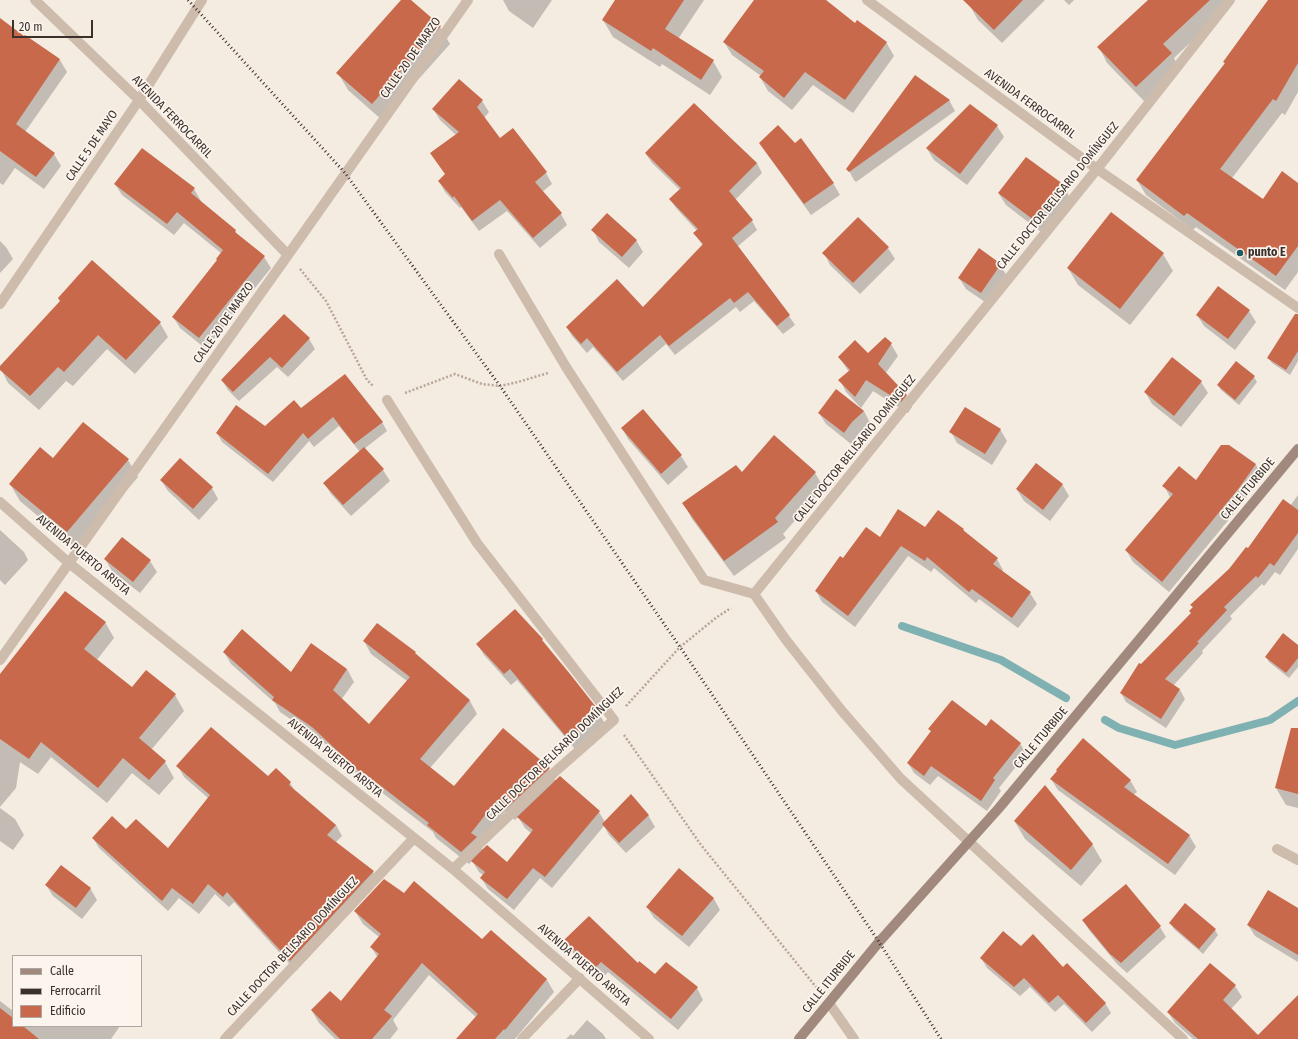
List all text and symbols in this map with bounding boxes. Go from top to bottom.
scale bar [14,12,95,38]
street label: CALLE 20 DE MARZO [378,15,444,101]
text: 20 m [19,20,43,34]
street label: AVENIDA FERROCARRIL [981,66,1079,142]
street label: AVENIDA FERROCARRIL [129,73,215,161]
street label: CALLE 5 DE MAYO [63,108,121,184]
street label: CALLE DOCTOR BELISARIO DOMÍNGUEZ [994,119,1122,273]
place label: punto E [1248,246,1286,260]
marker: punto E [1235,248,1245,258]
street label: CALLE 20 DE MARZO [191,280,257,366]
street label: CALLE DOCTOR BELISARIO DOMÍNGUEZ [791,372,919,526]
street label: CALLE ITURBIDE [1218,455,1278,523]
street label: AVENIDA PUERTO ARISTA [33,512,133,598]
street label: CALLE DOCTOR BELISARIO DOMÍNGUEZ [483,684,627,824]
street label: CALLE ITURBIDE [1011,704,1071,772]
street label: AVENIDA PUERTO ARISTA [285,715,385,801]
street label: CALLE DOCTOR BELISARIO DOMÍNGUEZ [225,874,361,1020]
street label: AVENIDA PUERTO ARISTA [535,921,633,1009]
street label: CALLE ITURBIDE [799,948,859,1016]
legend [12,955,142,1027]
text: Calle [50,964,74,978]
text: Ferrocarril [50,984,101,998]
text: Edificio [50,1004,86,1018]

